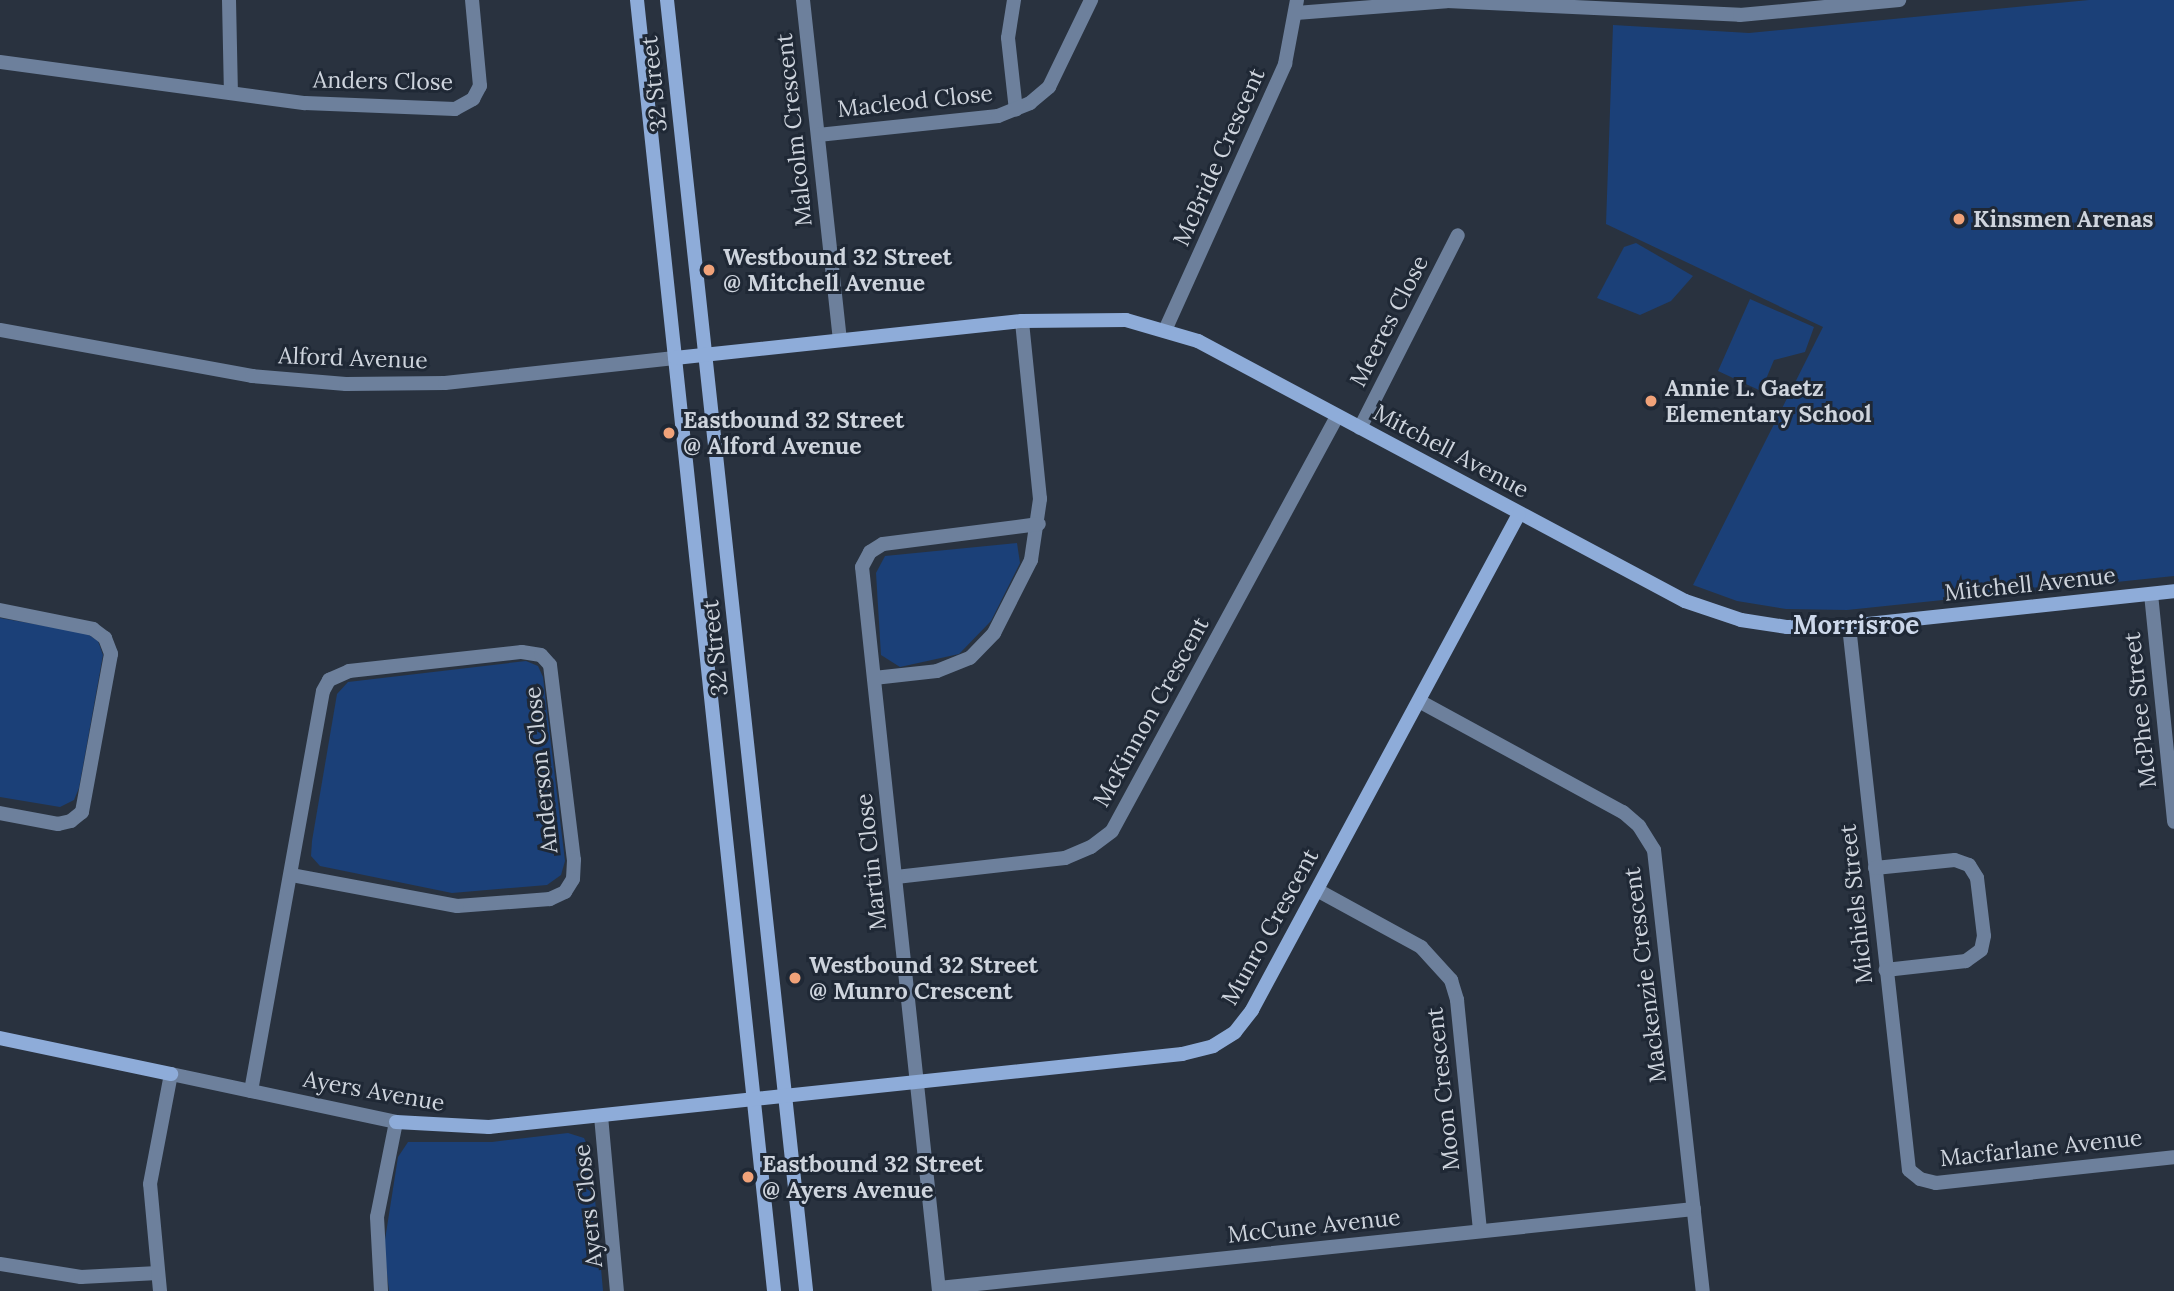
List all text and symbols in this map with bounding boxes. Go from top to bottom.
street label: Malcolm Crescent [770,32,818,228]
street label: 32 Street [635,35,673,133]
street label: McBride Crescent [1167,64,1271,250]
street label: Anders Close [313,66,453,96]
street label: Macleod Close [836,79,994,123]
place label: Kinsmen Arenas [1973,205,2153,233]
marker: Kinsmen Arenas [1951,211,1967,227]
place label: Westbound 32 Street @ Mitchell Avenue [723,243,952,297]
street label: Meeres Close [1344,251,1434,391]
marker: Westbound 32 Street @ Mitchell Avenue [701,262,717,278]
street label: Alford Avenue [278,342,428,374]
place label: Annie L. Gaetz Elementary School [1665,374,1872,428]
marker: Annie L. Gaetz Elementary School [1643,393,1659,409]
street label: Mitchell Avenue [1369,398,1533,504]
place label: Eastbound 32 Street @ Alford Avenue [683,406,904,460]
marker: Eastbound 32 Street @ Alford Avenue [661,425,677,441]
street label: Mitchell Avenue [1943,561,2117,607]
street label: 32 Street [696,599,734,697]
district label: Morrisroe [1793,609,1919,641]
street label: McKinnon Crescent [1087,612,1215,812]
street label: McPhee Street [2118,631,2162,789]
street label: Anderson Close [519,685,563,855]
street label: Martin Close [850,792,892,932]
street label: Michiels Street [1834,823,1878,985]
street label: Munro Crescent [1216,844,1324,1010]
street label: Mackenzie Crescent [1618,866,1672,1084]
place label: Westbound 32 Street @ Munro Crescent [809,951,1038,1005]
marker: Westbound 32 Street @ Munro Crescent [787,970,803,986]
street label: Moon Crescent [1421,1006,1465,1172]
street label: Ayers Avenue [301,1065,447,1117]
street label: Macfarlane Avenue [1938,1124,2144,1172]
street label: Ayers Close [568,1143,608,1269]
place label: Eastbound 32 Street @ Ayers Avenue [762,1150,983,1204]
marker: Eastbound 32 Street @ Ayers Avenue [740,1169,756,1185]
street label: McCune Avenue [1226,1203,1402,1249]

